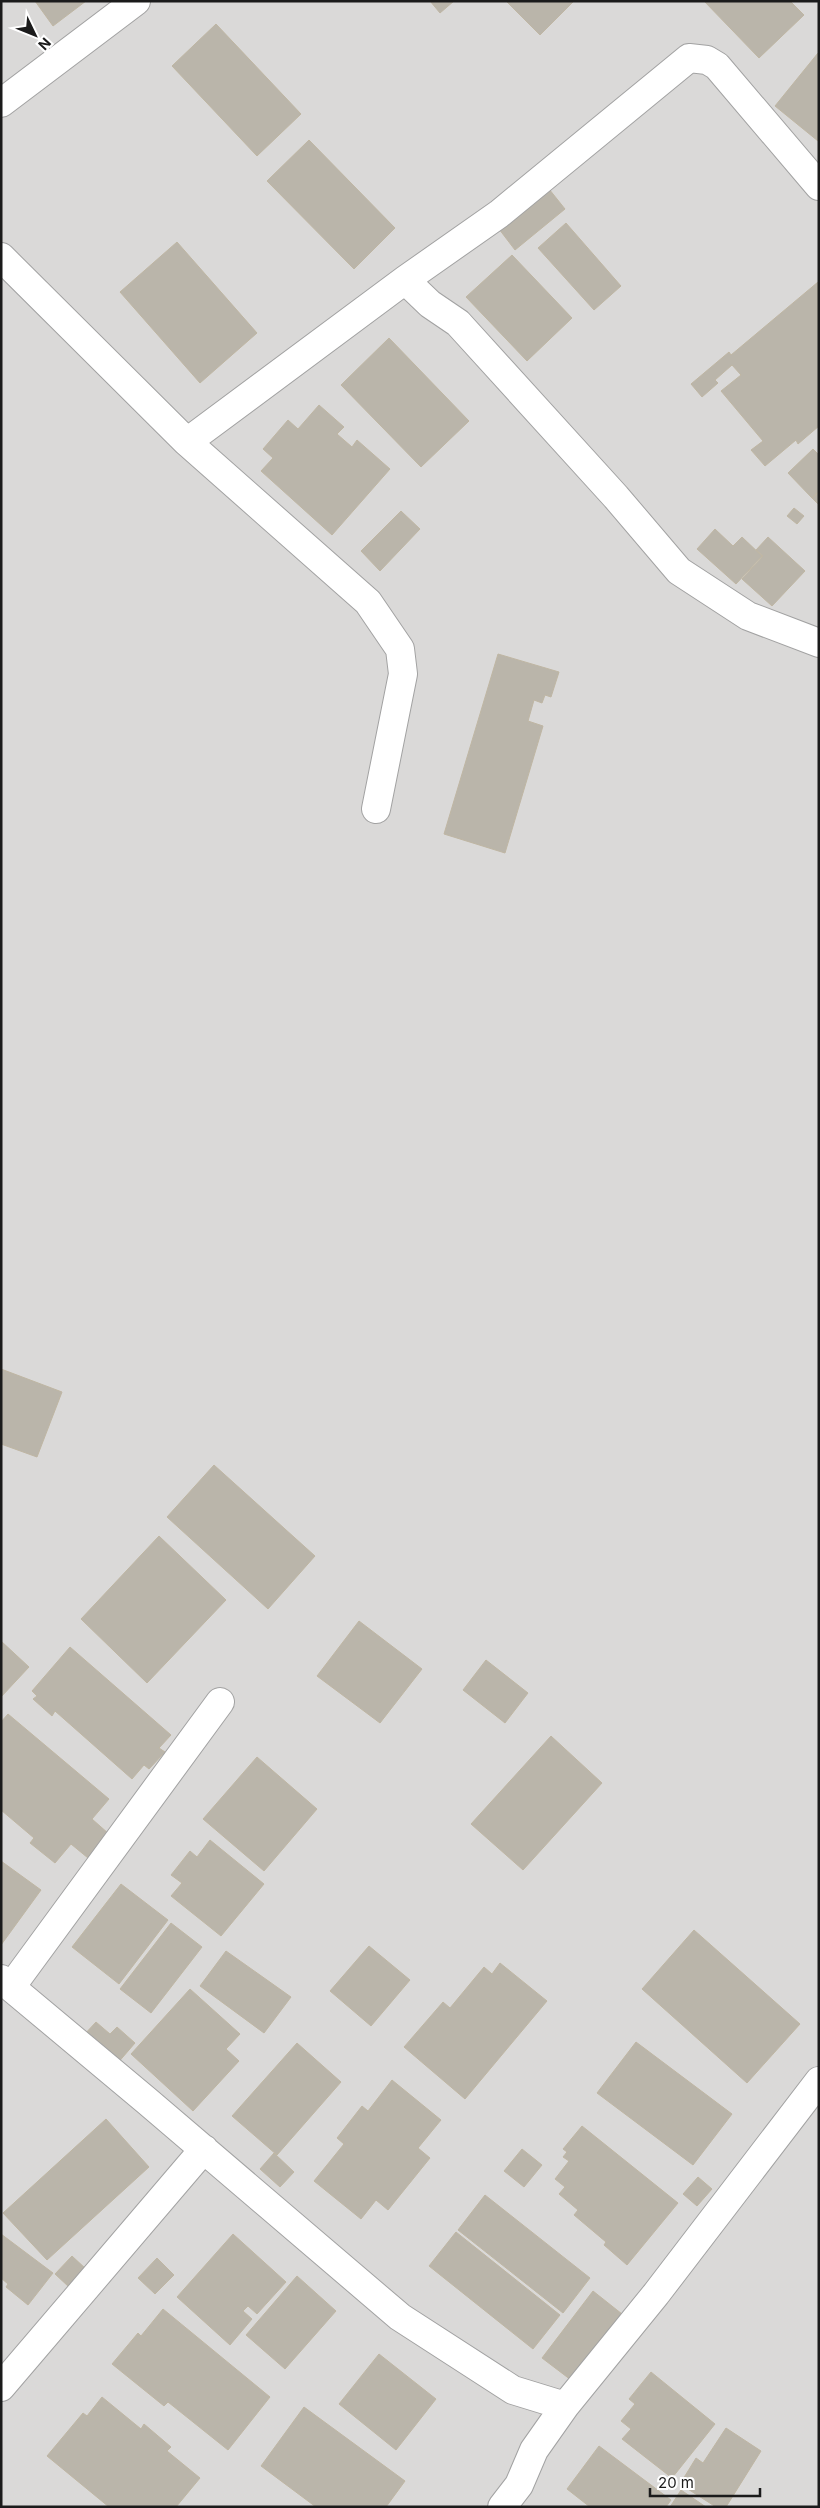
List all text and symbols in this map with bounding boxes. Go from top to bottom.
north arrow [10,10,60,60]
text: N [35,35,55,54]
scale bar [650,2466,760,2498]
text: 20 m [658,2473,694,2492]

